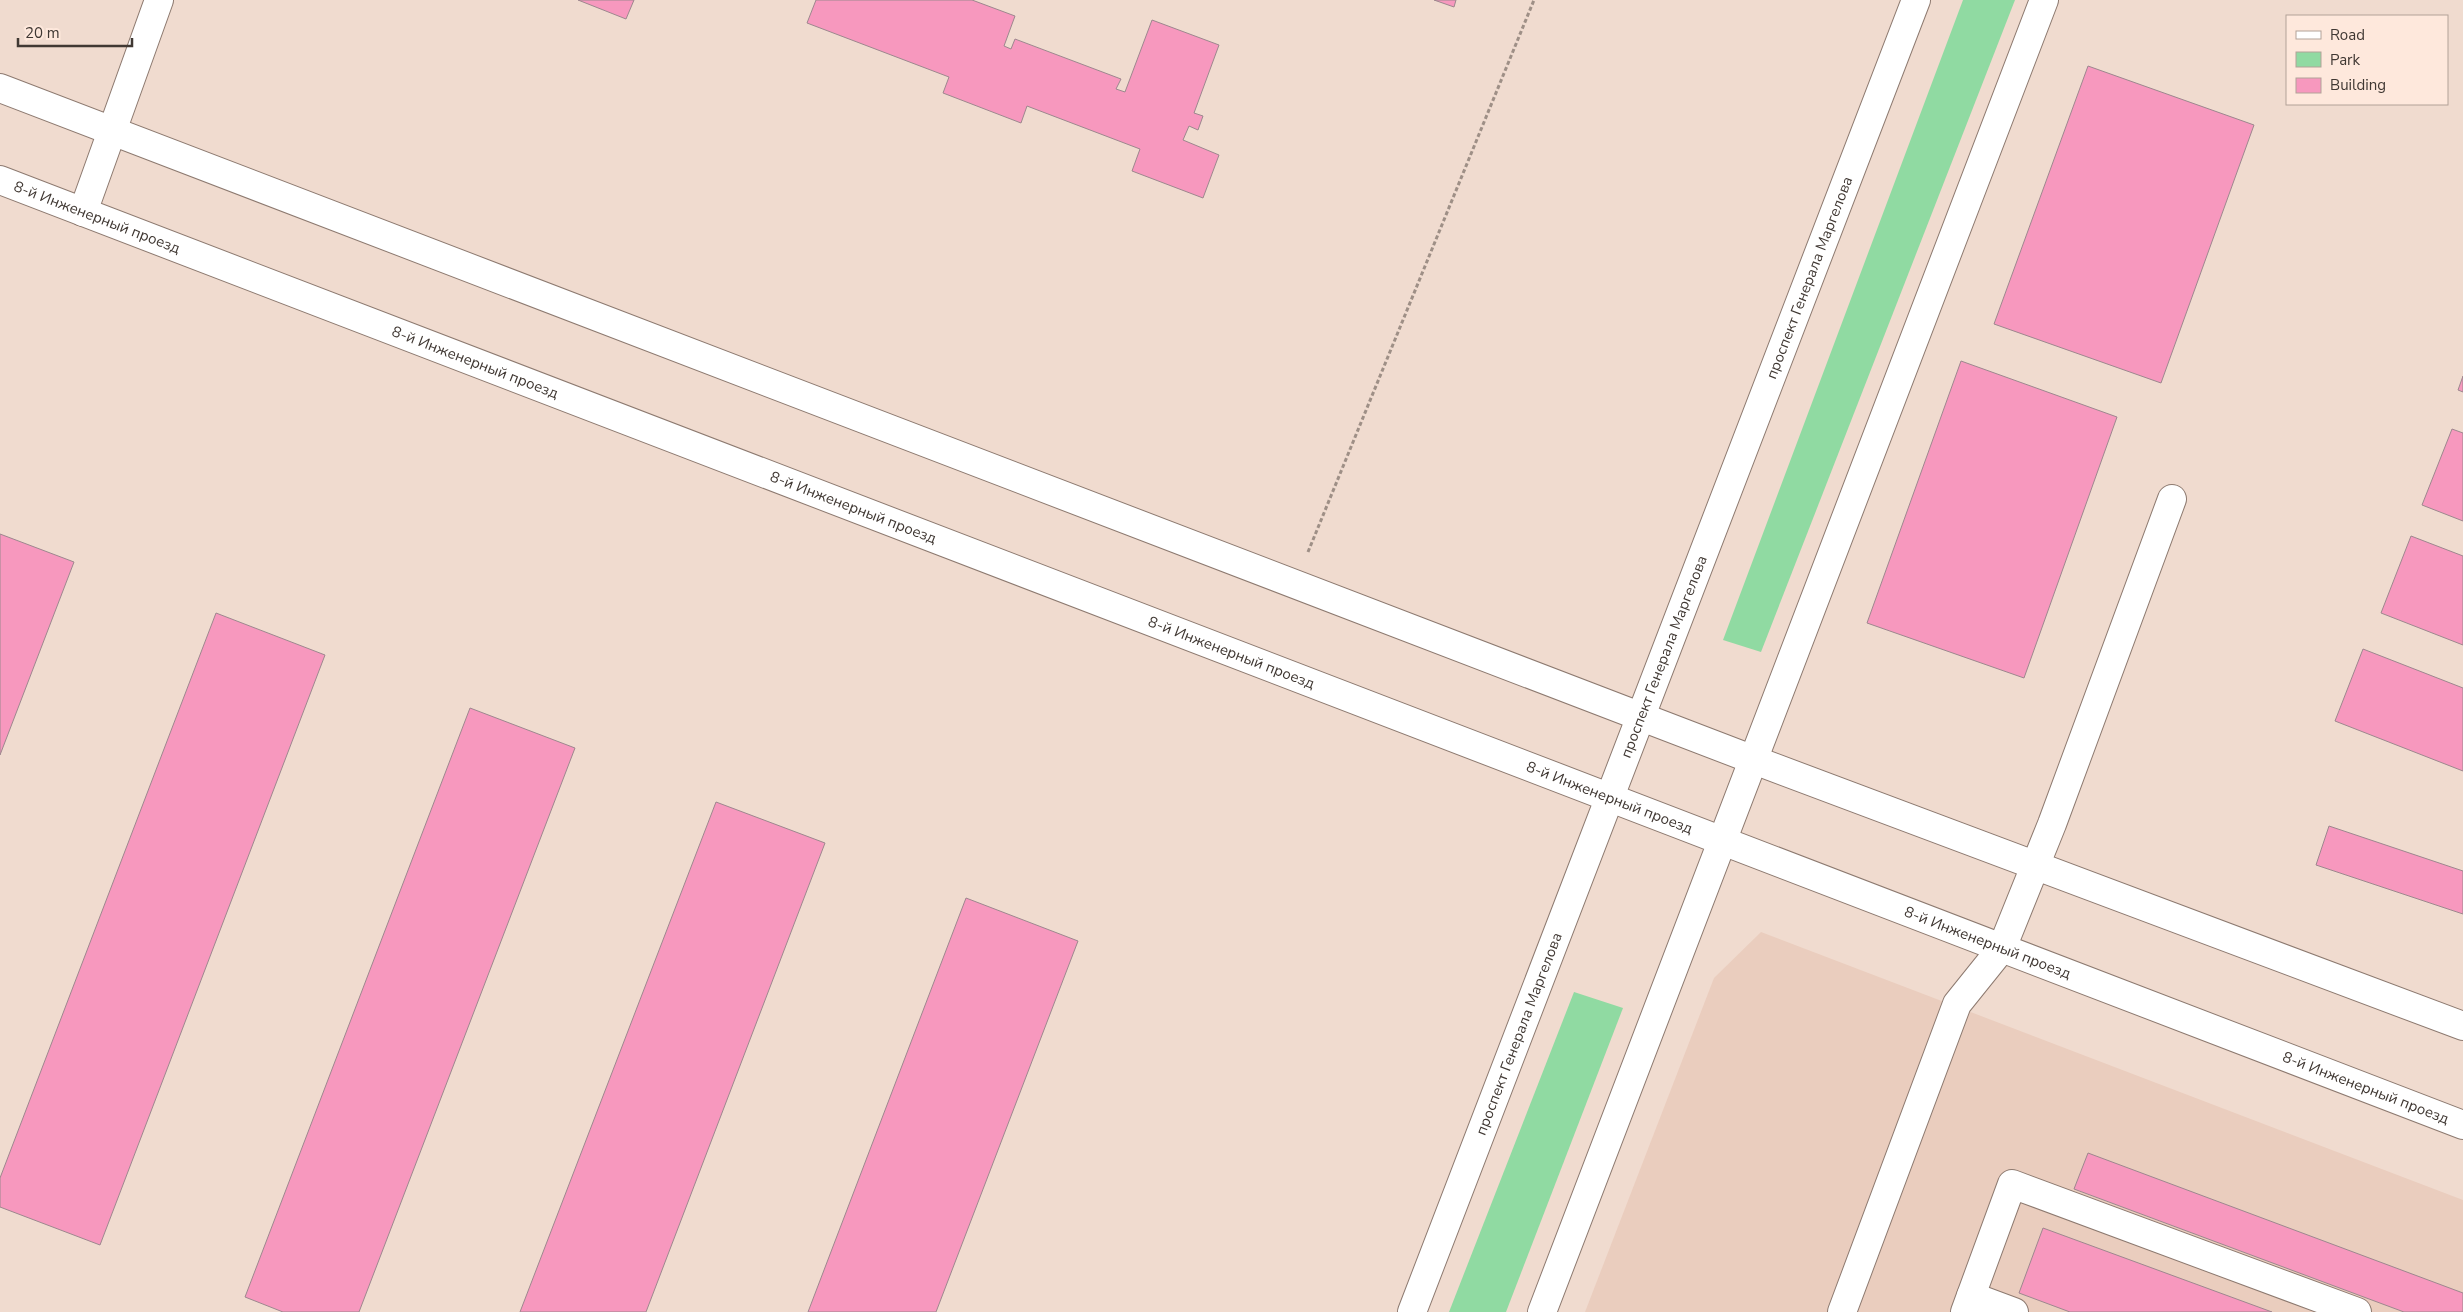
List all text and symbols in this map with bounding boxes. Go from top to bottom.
scale bar [18,15,131,47]
legend [2286,15,2448,105]
text: 20 m [25,23,60,43]
text: Road [2330,25,2365,45]
text: Park [2330,50,2360,70]
text: Building [2330,75,2386,95]
street label: проспект Генерала Маргелова [1761,173,1857,382]
street label: 8-й Инженерный проезд [11,176,183,258]
street label: 8-й Инженерный проезд [389,321,561,403]
street label: 8-й Инженерный проезд [767,466,940,548]
street label: проспект Генерала Маргелова [1616,552,1712,761]
street label: 8-й Инженерный проезд [1145,611,1318,694]
street label: 8-й Инженерный проезд [1523,757,1696,839]
street label: 8-й Инженерный проезд [1902,902,2074,984]
street label: проспект Генерала Маргелова [1471,930,1567,1138]
street label: 8-й Инженерный проезд [2280,1047,2452,1129]

